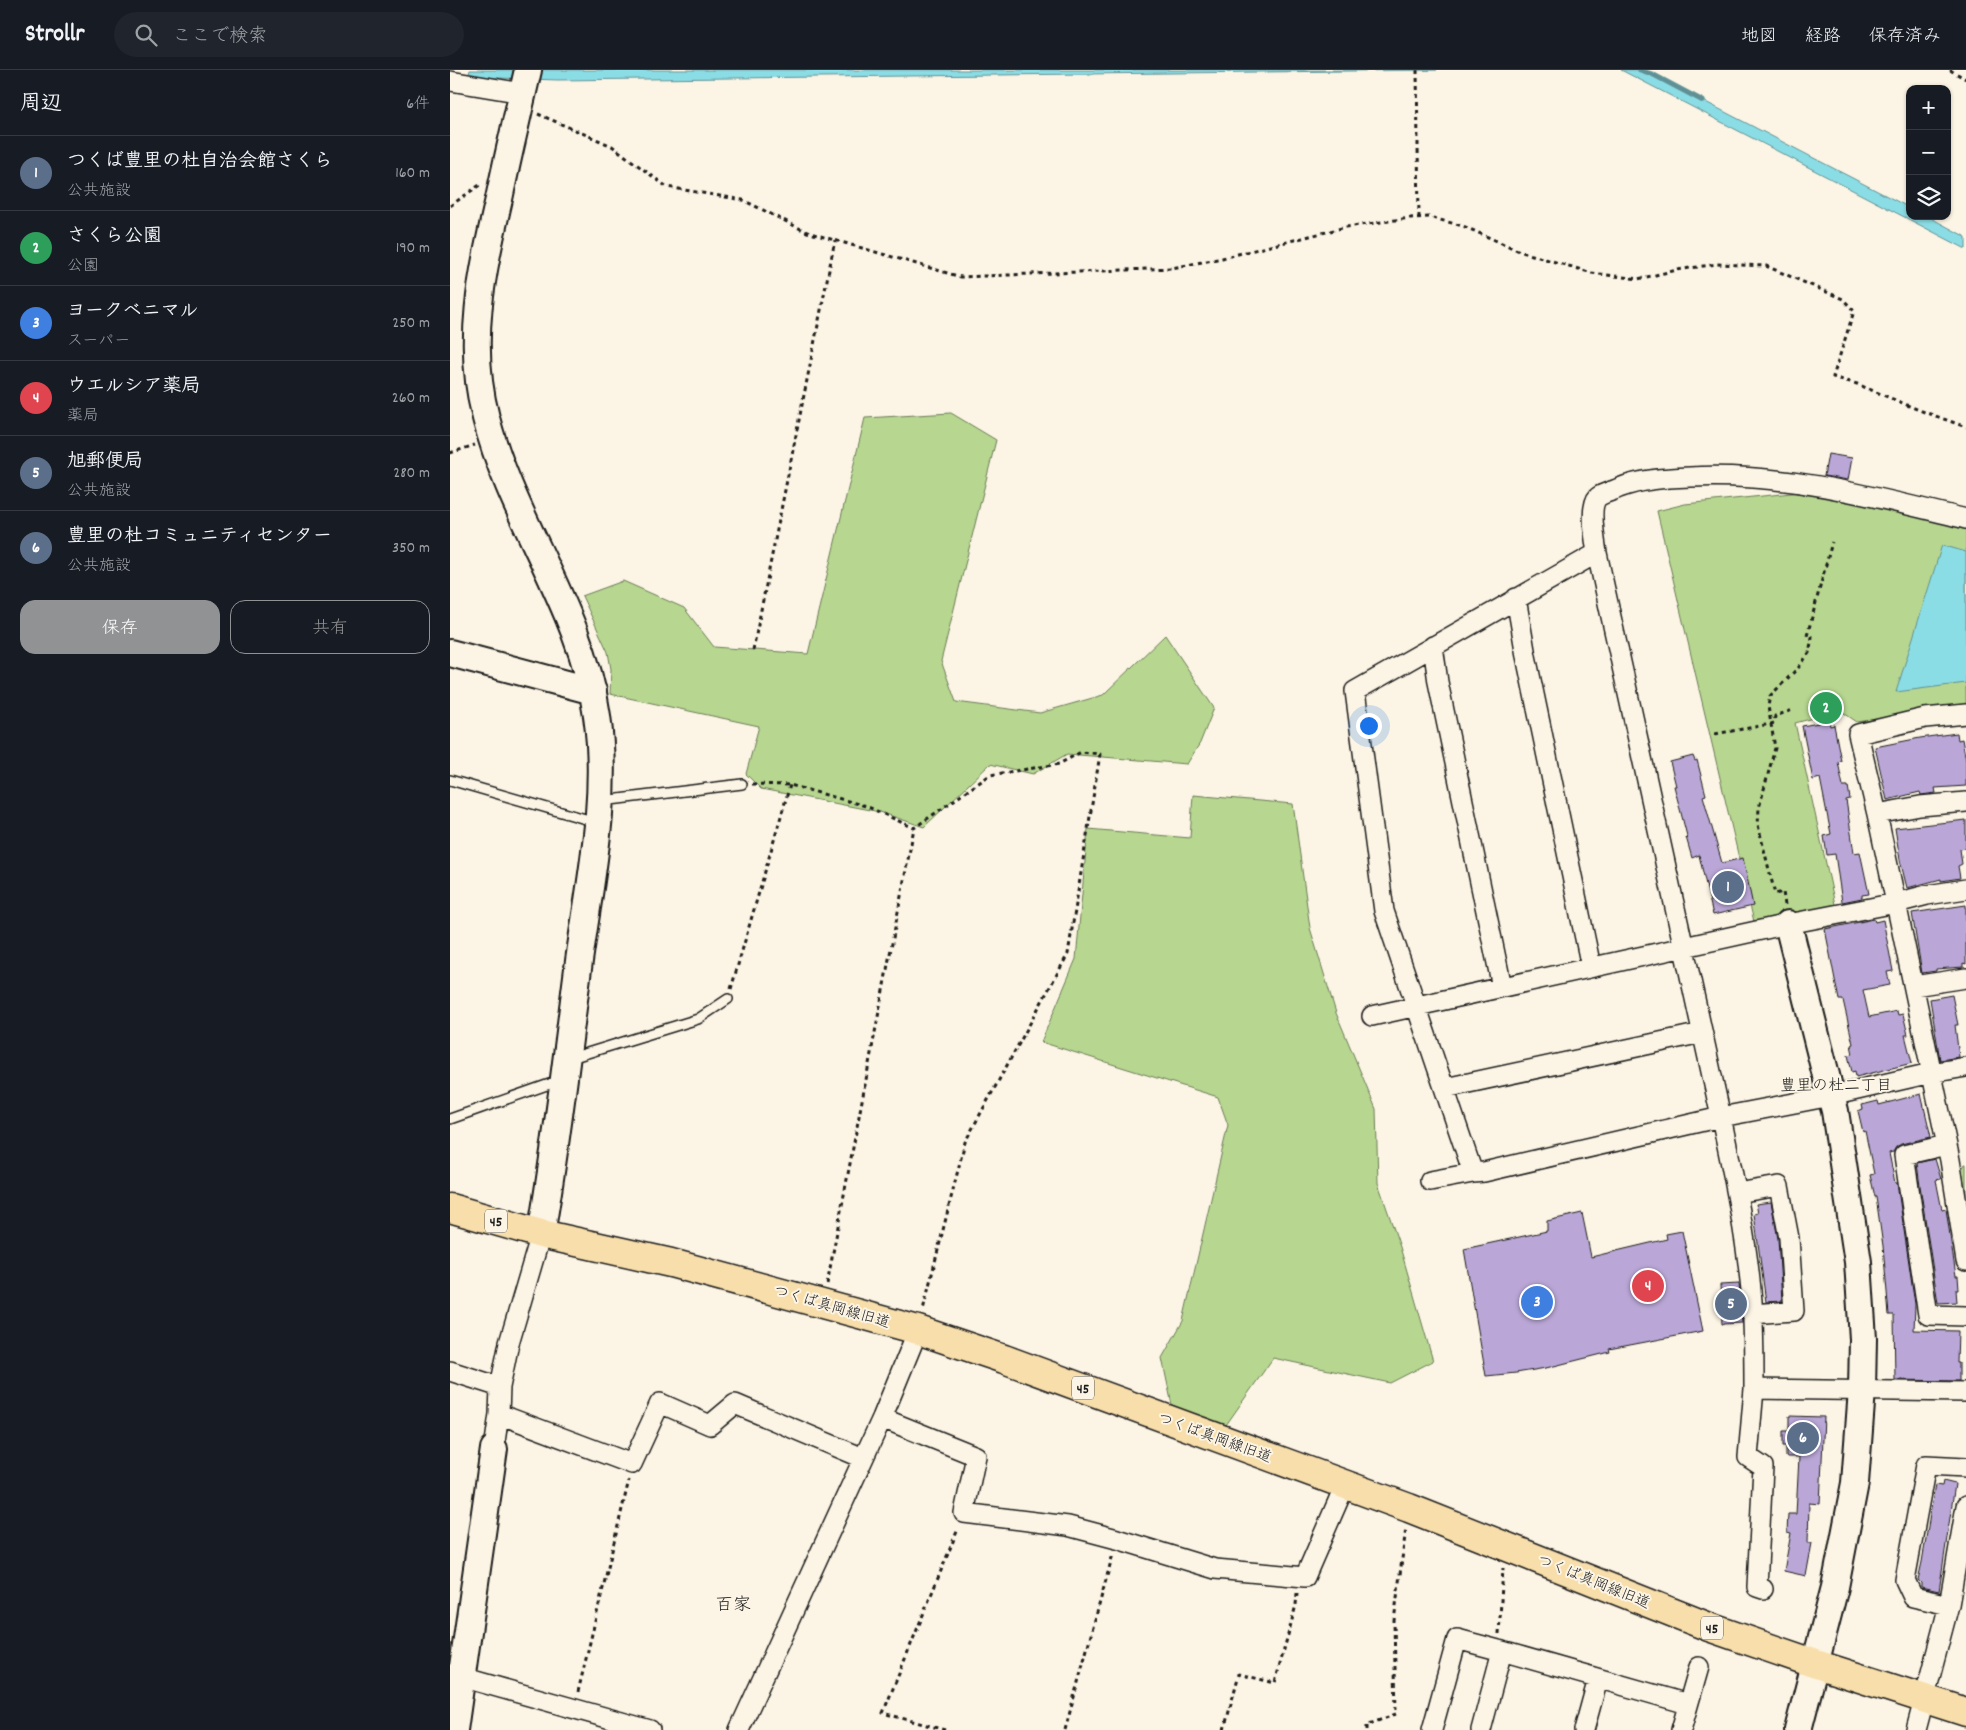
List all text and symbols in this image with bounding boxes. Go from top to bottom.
search box [114,12,464,57]
text: Strollr [25,18,84,52]
icon: search [132,21,160,49]
text: ここで検索 [172,24,267,51]
text: 地図 [1741,25,1777,50]
text: 経路 [1805,25,1841,50]
text: 保存済み [1869,25,1941,50]
map controls [1906,85,1951,220]
button: + [1906,85,1951,130]
text: 周辺 [20,90,62,120]
text: 6件 [406,93,430,116]
button: − [1906,130,1951,175]
text: つくば豊里の杜自治会館さくら [67,149,333,176]
text: 1 [34,162,38,185]
text: 160 m [395,162,430,185]
button: layers [1906,175,1951,220]
text: 公共施設 [67,180,131,203]
text: さくら公園 [67,224,162,251]
text: 2 [33,237,40,260]
text: 190 m [396,237,430,260]
text: 公園 [67,255,99,278]
text: ヨークベニマル [67,299,198,326]
text: 3 [32,312,40,335]
text: 250 m [392,312,430,335]
text: スーパー [67,330,130,353]
text: ウエルシア薬局 [67,374,200,401]
text: 4 [33,387,39,410]
text: 260 m [392,387,430,410]
text: 薬局 [67,405,99,428]
text: 旭郵便局 [67,449,143,476]
text: 5 [32,462,40,485]
text: 280 m [393,462,430,485]
text: 公共施設 [67,480,131,503]
text: 豊里の杜コミュニティセンター [67,524,332,551]
text: 6 [32,537,40,560]
text: 350 m [392,537,430,560]
text: 公共施設 [67,555,131,578]
button: 保存 [20,600,220,654]
button: 共有 [230,600,430,654]
pin: 2 [1810,689,1842,727]
your location [1356,713,1382,739]
pin: 1 [1712,868,1744,906]
district label: 豊里の杜二丁目 [1780,1075,1892,1098]
road number: 45 [485,1210,507,1232]
pin: 4 [1632,1267,1664,1305]
street label: つくば真岡線旧道 [771,1281,892,1335]
pin: 3 [1521,1283,1553,1321]
pin: 5 [1715,1285,1747,1323]
road number: 45 [1072,1376,1094,1400]
street label: つくば真岡線旧道 [1154,1408,1274,1470]
pin: 6 [1787,1419,1819,1457]
street label: つくば真岡線旧道 [1533,1550,1653,1616]
district label: 百家 [715,1594,751,1619]
road number: 45 [1701,1616,1723,1640]

